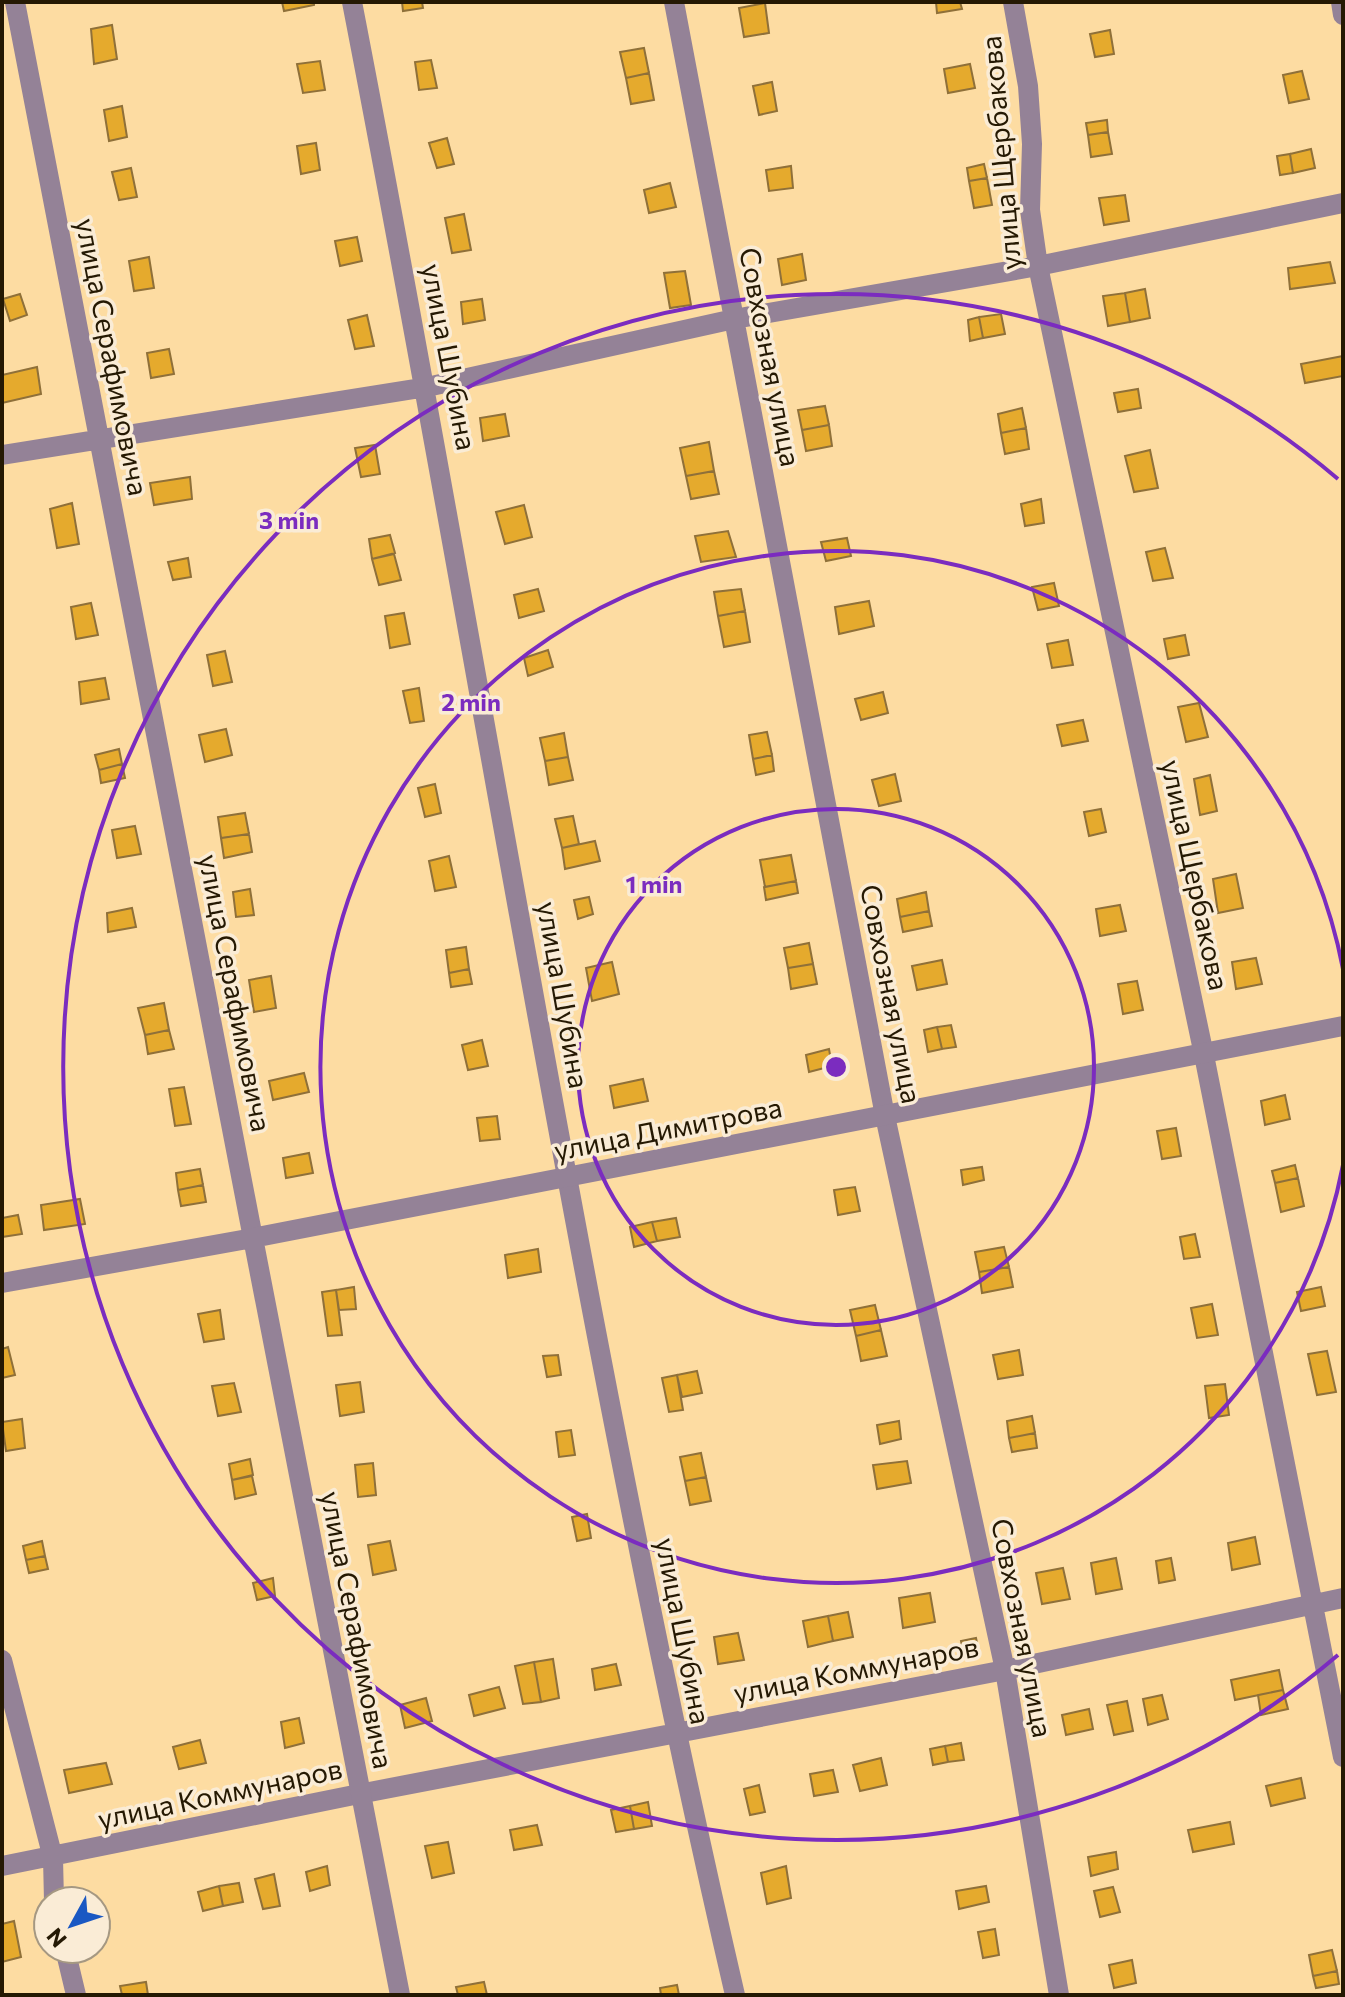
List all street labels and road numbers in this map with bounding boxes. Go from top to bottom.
street label: улица Щербакова [973,35,1027,272]
street label: улица Серафимовича [69,215,157,498]
street label: Совхозная улица [733,244,809,469]
street label: улица Шубина [415,261,485,453]
street label: улица Щербакова [1155,756,1237,993]
street label: улица Серафимовича [192,851,280,1134]
street label: Совхозная улица [854,881,930,1106]
street label: улица Шубина [531,899,597,1091]
street label: улица Димитрова [551,1089,785,1167]
street label: улица Серафимовича [314,1488,402,1771]
street label: Совхозная улица [985,1515,1061,1740]
street label: улица Шубина [649,1535,719,1727]
street label: улица Коммунаров [730,1629,981,1709]
street label: улица Коммунаров [94,1751,345,1836]

